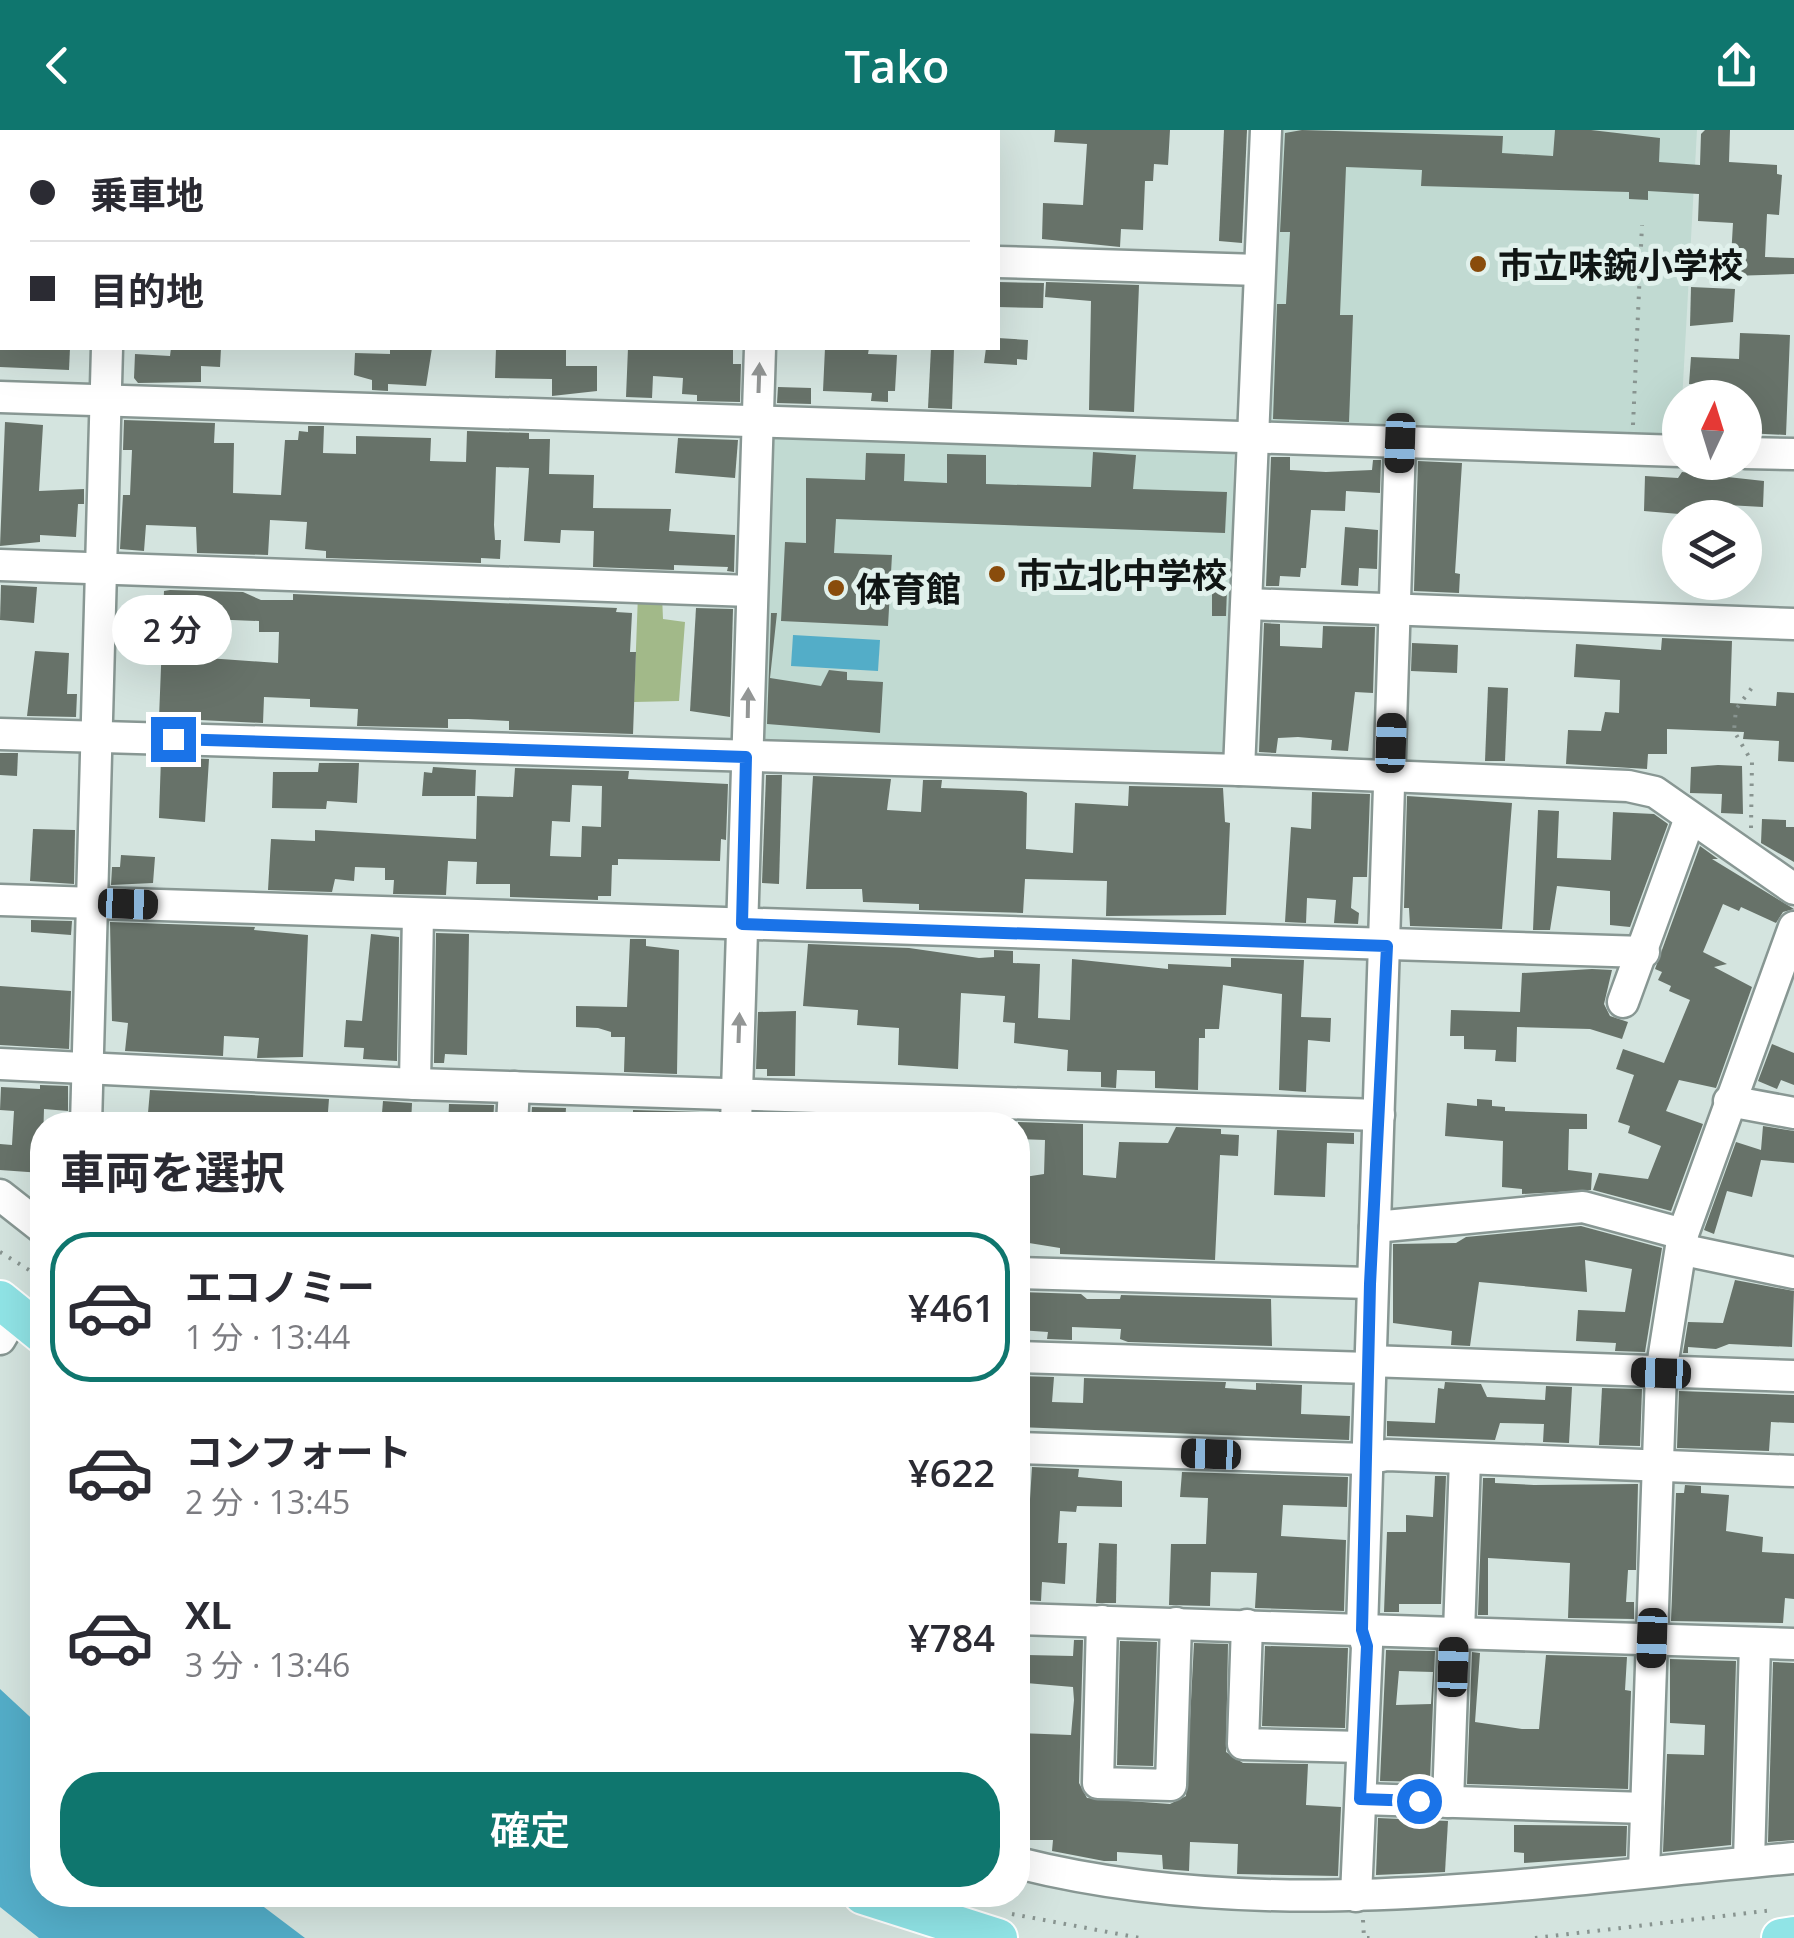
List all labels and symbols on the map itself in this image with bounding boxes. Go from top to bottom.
place label: 市立味鋺小学校 [1498,241,1743,288]
marker: 市立味鋺小学校 [1467,253,1489,275]
one-way arrow [751,361,767,393]
north arrow [1662,380,1762,480]
car [1384,412,1416,474]
place label: 市立北中学校 [1017,551,1227,598]
marker: 市立北中学校 [986,563,1008,585]
place label: 体育館 [856,565,961,612]
marker: 体育館 [825,577,847,599]
callout: 2 分 [113,594,233,664]
one-way arrow [740,686,756,718]
car [1375,712,1407,774]
route end [151,717,196,762]
car [97,888,159,920]
one-way arrow [731,1011,747,1043]
car [1630,1357,1692,1389]
car [1180,1438,1242,1470]
car [1636,1607,1668,1669]
car [1437,1636,1469,1698]
route start [1397,1779,1442,1824]

